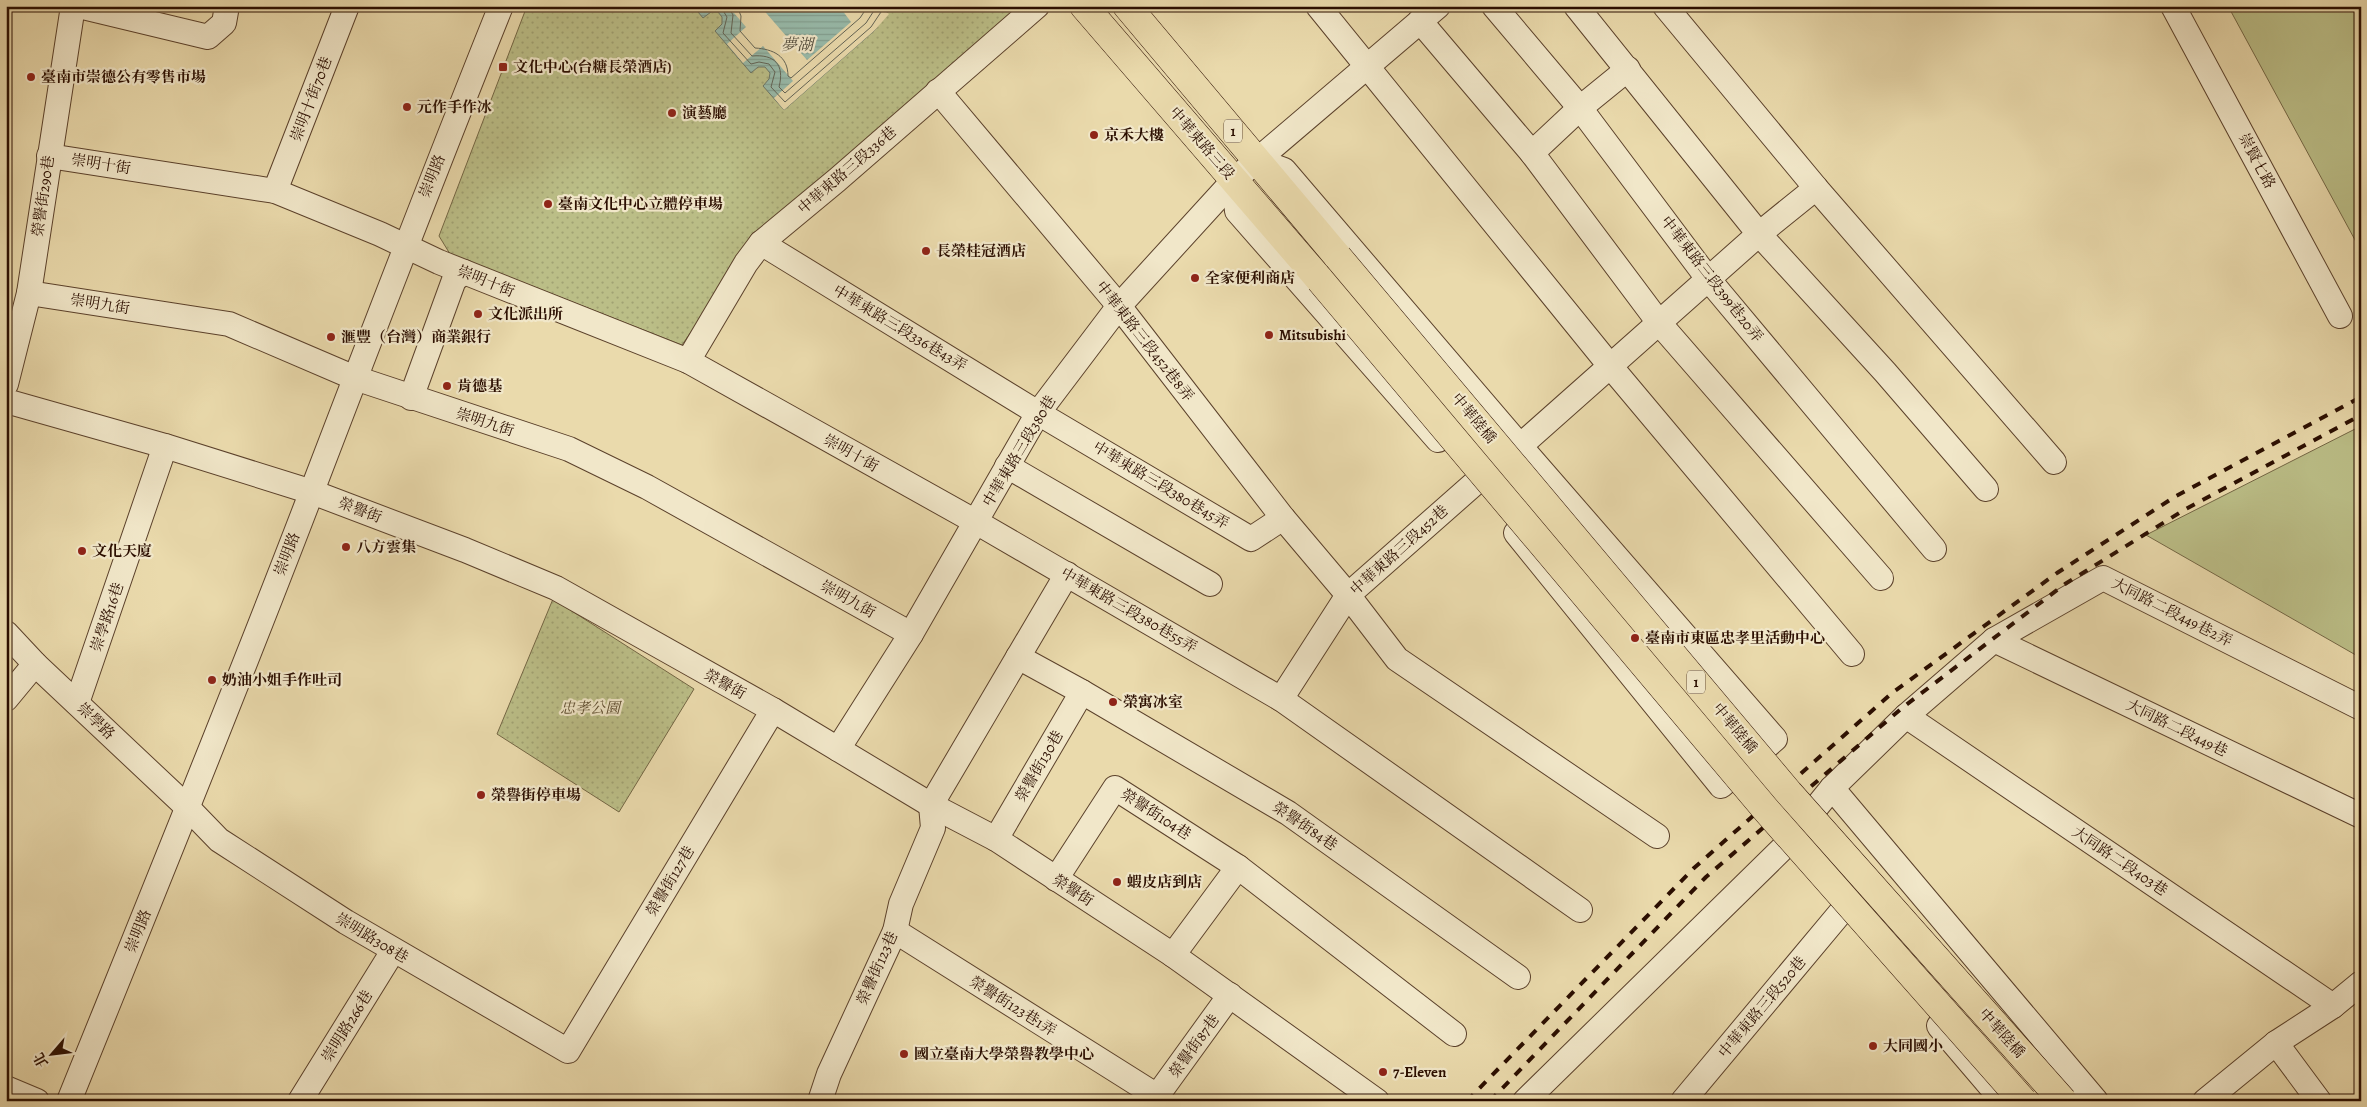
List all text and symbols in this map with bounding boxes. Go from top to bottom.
water label: 夢湖 [781,34,816,56]
street label: 崇明十街70巷 [286,54,336,144]
place label: 文化中心(台糖長榮酒店) [513,57,672,77]
marker: 文化中心(台糖長榮酒店) [497,61,509,73]
place label: 臺南市崇德公有零售市場 [41,67,206,87]
marker: 臺南市崇德公有零售市場 [25,71,37,83]
place label: 元作手作冰 [417,97,492,117]
marker: 元作手作冰 [401,101,413,113]
street label: 中華東路三段 [1165,102,1239,184]
place label: 演藝廳 [682,103,727,123]
marker: 演藝廳 [666,107,678,119]
road number: 1 [1224,120,1242,142]
street label: 中華東路三段336巷 [793,122,901,218]
place label: 京禾大樓 [1104,125,1164,145]
marker: 京禾大樓 [1088,129,1100,141]
street label: 崇賢七路 [2234,130,2280,192]
street label: 崇明十街 [70,149,132,179]
street label: 崇明路 [414,151,450,201]
street label: 榮譽街290巷 [27,154,59,238]
place label: 臺南文化中心立體停車場 [558,194,723,214]
marker: 臺南文化中心立體停車場 [542,198,554,210]
street label: 中華東路三段399巷20弄 [1656,212,1768,346]
place label: 長榮桂冠酒店 [936,241,1026,261]
marker: 長榮桂冠酒店 [920,245,932,257]
street label: 崇明十街 [454,260,518,302]
place label: 全家便利商店 [1205,268,1295,288]
marker: 全家便利商店 [1189,272,1201,284]
street label: 中華東路三段452巷8弄 [1092,277,1198,405]
street label: 中華東路三段336巷43弄 [830,280,970,376]
street label: 崇明九街 [69,289,131,319]
place label: 文化派出所 [488,304,563,324]
marker: 文化派出所 [472,308,484,320]
place label: Mitsubishi [1279,325,1347,345]
place label: 滙豐（台灣）商業銀行 [341,327,491,347]
marker: Mitsubishi [1263,329,1275,341]
marker: 滙豐（台灣）商業銀行 [325,331,337,343]
place label: 肯德基 [457,376,503,396]
marker: 肯德基 [441,380,453,392]
street label: 中華陸橋 [1447,389,1501,447]
street label: 中華東路三段380巷 [978,392,1060,510]
street label: 崇明九街 [453,403,517,441]
street label: 崇明十街 [820,430,882,476]
street label: 中華東路三段380巷45弄 [1090,437,1232,533]
street label: 榮譽街 [335,493,385,527]
street label: 中華東路三段452巷 [1346,501,1452,599]
street label: 崇明路 [270,529,304,579]
place label: 八方雲集 [356,537,416,557]
place label: 文化天廈 [92,541,152,561]
marker: 八方雲集 [340,541,352,553]
marker: 文化天廈 [76,545,88,557]
street label: 中華東路三段380巷55弄 [1057,563,1201,657]
street label: 大同路二段449巷2弄 [2108,573,2236,651]
street label: 崇明九街 [817,576,879,622]
street label: 崇學路16巷 [86,580,128,654]
place label: 臺南市東區忠孝里活動中心 [1645,628,1825,648]
marker: 臺南市東區忠孝里活動中心 [1629,632,1641,644]
street label: 榮譽街 [700,664,750,704]
place label: 奶油小姐手作吐司 [222,670,342,690]
road number: 1 [1687,670,1705,694]
marker: 奶油小姐手作吐司 [206,674,218,686]
place label: 榮寓冰室 [1123,692,1183,712]
street label: 大同路二段449巷 [2123,695,2231,761]
marker: 榮寓冰室 [1107,696,1119,708]
street label: 崇學路 [73,698,119,744]
park label: 忠孝公園 [560,698,622,718]
street label: 中華陸橋 [1708,699,1762,757]
street label: 榮譽街130巷 [1010,727,1068,805]
street label: 榮譽街104巷 [1117,784,1195,844]
place label: 榮譽街停車場 [491,785,581,805]
marker: 榮譽街停車場 [475,789,487,801]
street label: 榮譽街84巷 [1269,797,1341,855]
street label: 大同路二段403巷 [2068,822,2172,900]
street label: 榮譽街127巷 [641,842,699,920]
street label: 榮譽街 [1049,869,1097,911]
place label: 蝦皮店到店 [1127,872,1202,892]
marker: 蝦皮店到店 [1111,876,1123,888]
street label: 崇明路 [120,906,156,956]
street label: 崇明路308巷 [332,908,412,968]
street label: 榮譽街123巷 [852,928,902,1008]
street label: 中華東路三段520巷 [1714,952,1810,1062]
street label: 榮譽街123巷1弄 [966,971,1060,1041]
street label: 崇明路266巷 [317,986,377,1066]
street label: 中華陸橋 [1974,1004,2030,1062]
street label: 榮譽街87巷 [1164,1010,1224,1082]
north arrow [28,1030,78,1080]
place label: 大同國小 [1883,1036,1943,1056]
marker: 大同國小 [1867,1040,1879,1052]
place label: 國立臺南大學榮譽教學中心 [914,1044,1094,1064]
marker: 國立臺南大學榮譽教學中心 [898,1048,910,1060]
text: 北 [29,1049,53,1071]
place label: 7-Eleven [1393,1062,1447,1082]
marker: 7-Eleven [1377,1066,1389,1078]

